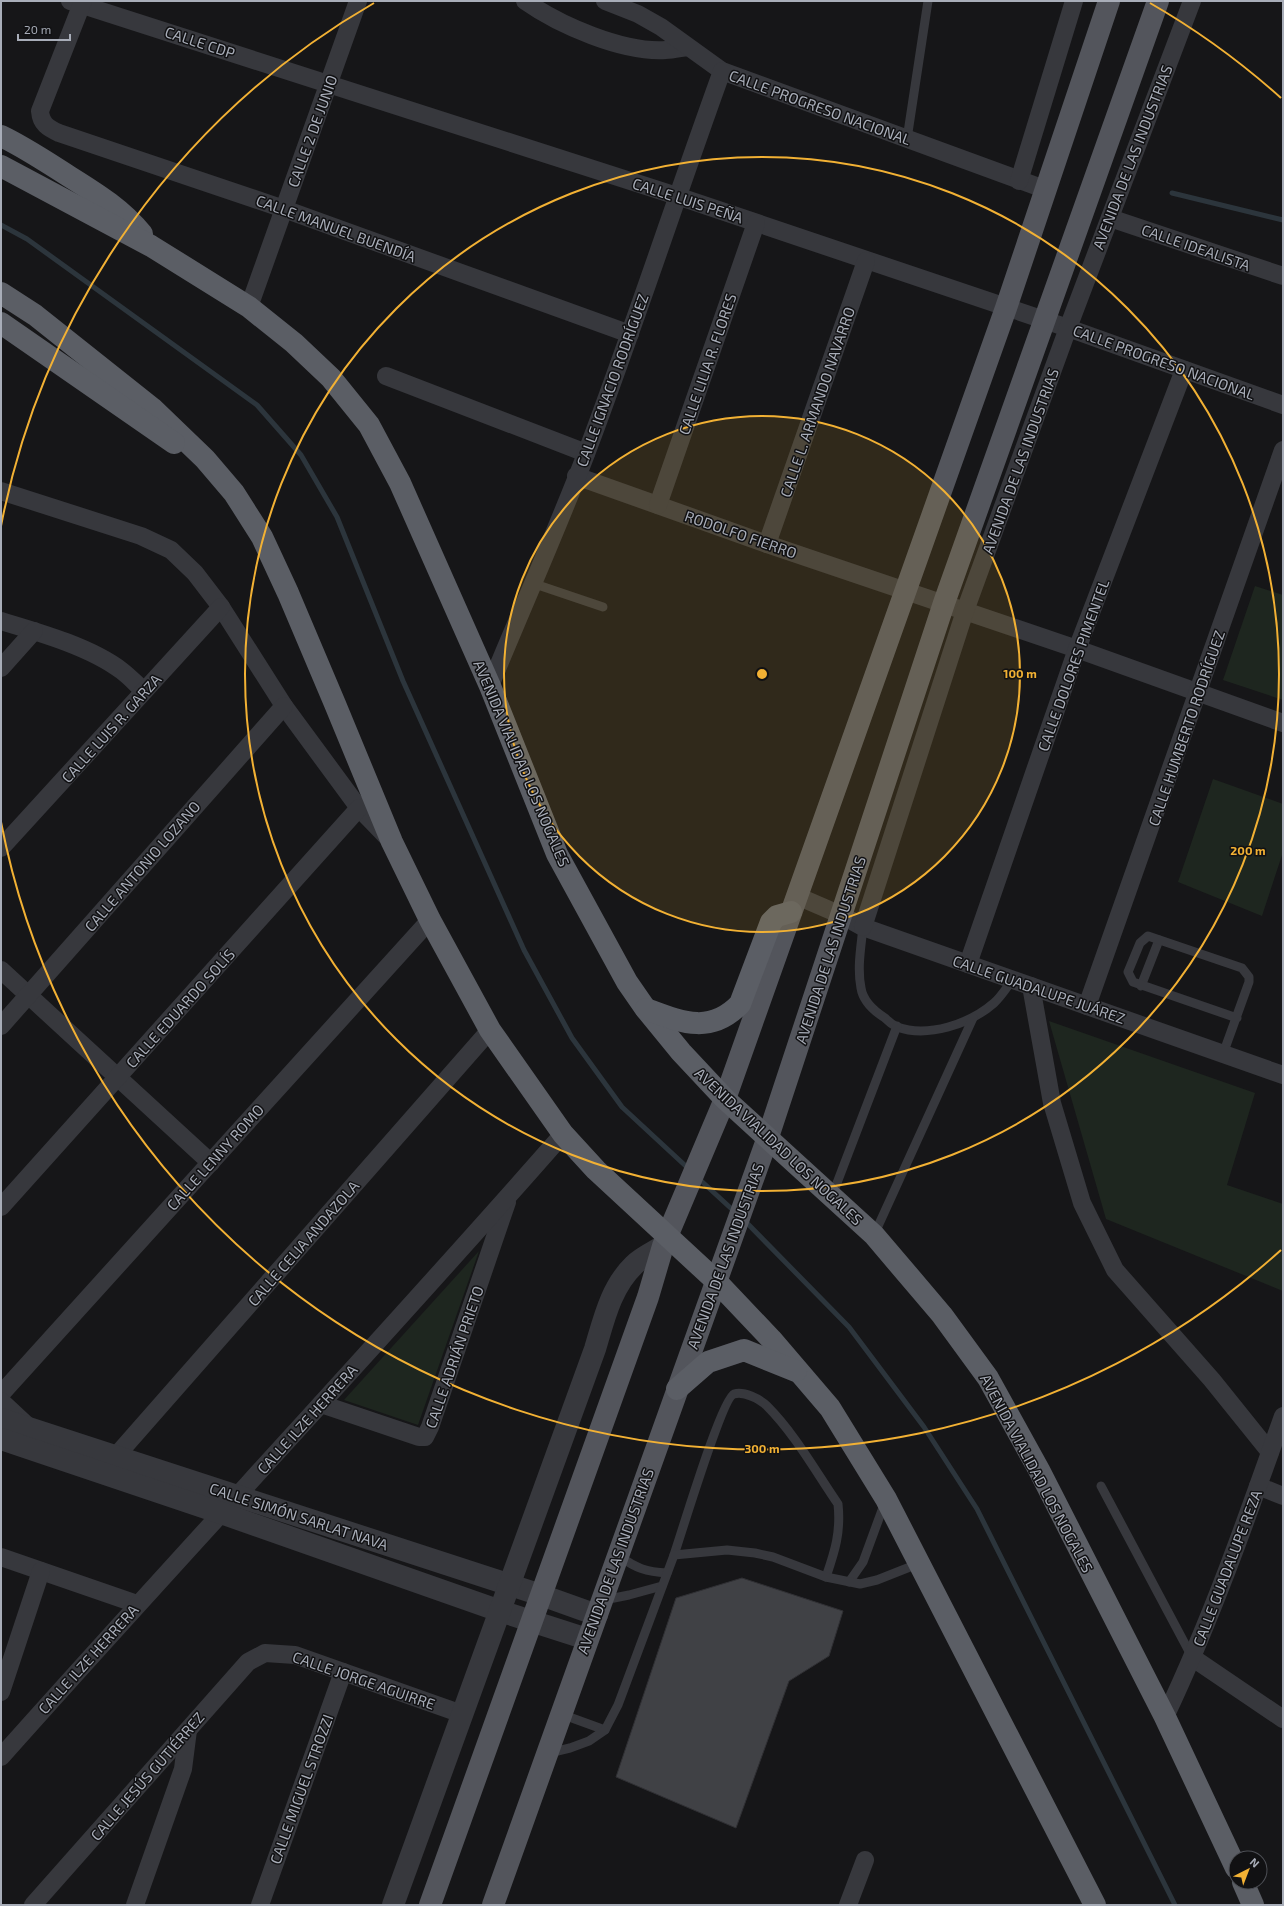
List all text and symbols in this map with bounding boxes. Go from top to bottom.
scale bar [18,16,70,42]
text: 20 m [24,22,51,36]
street label: CALLE CDP [163,22,237,62]
street label: AVENIDA DE LAS INDUSTRIAS [1088,62,1176,252]
street label: CALLE PROGRESO NACIONAL [727,66,914,148]
street label: CALLE 2 DE JUNIO [283,73,341,189]
street label: CALLE LUIS PEÑA [630,174,746,227]
street label: CALLE MANUEL BUENDÍA [254,191,419,266]
street label: CALLE IDEALISTA [1139,220,1253,274]
street label: CALLE IGNACIO RODRÍGUEZ [572,291,652,469]
street label: CALLE LILIA R. FLORES [674,291,740,437]
street label: CALLE L. ARMANDO NAVARRO [776,304,858,500]
street label: CALLE PROGRESO NACIONAL [1071,321,1258,403]
street label: AVENIDA DE LAS INDUSTRIAS [978,366,1062,556]
street label: RODOLFO FIERRO [683,506,799,562]
street label: CALLE DOLORES PIMENTEL [1033,576,1113,753]
street label: CALLE HUMBERTO RODRÍGUEZ [1144,628,1228,828]
street label: AVENIDA VIALIDAD LOS NOGALES [470,657,574,869]
text: 100 m [1003,666,1037,680]
centre of rings [755,667,769,681]
street label: CALLE LUIS R. GARZA [57,669,165,786]
street label: CALLE ANTONIO LOZANO [80,797,204,935]
text: 200 m [1230,843,1266,857]
street label: AVENIDA DE LAS INDUSTRIAS [791,854,869,1046]
street label: CALLE EDUARDO SOLÍS [122,945,238,1071]
street label: CALLE GUADALUPE JUÁREZ [950,951,1128,1027]
street label: AVENIDA VIALIDAD LOS NOGALES [692,1064,866,1228]
street label: CALLE LENNY ROMO [163,1100,267,1214]
street label: AVENIDA DE LAS INDUSTRIAS [683,1161,767,1351]
street label: CALLE CELIA ANDAZOLA [244,1176,363,1309]
street label: CALLE ADRIÁN PRIETO [421,1283,487,1431]
street label: CALLE ILZE HERRERA [253,1360,361,1477]
street label: AVENIDA VIALIDAD LOS NOGALES [977,1371,1097,1575]
text: 300 m [744,1441,780,1455]
street label: AVENIDA DE LAS INDUSTRIAS [573,1466,657,1656]
street label: CALLE SIMÓN SARLAT NAVA [207,1479,391,1554]
street label: CALLE GUADALUPE REZA [1189,1486,1265,1649]
street label: CALLE ILZE HERRERA [34,1600,142,1717]
street label: CALLE JORGE AGUIRRE [290,1647,438,1713]
street label: CALLE JESÚS GUTIÉRREZ [86,1708,208,1844]
street label: CALLE MIGUEL STROZZI [266,1712,336,1866]
north arrow [1228,1850,1268,1890]
text: N [1248,1855,1262,1870]

